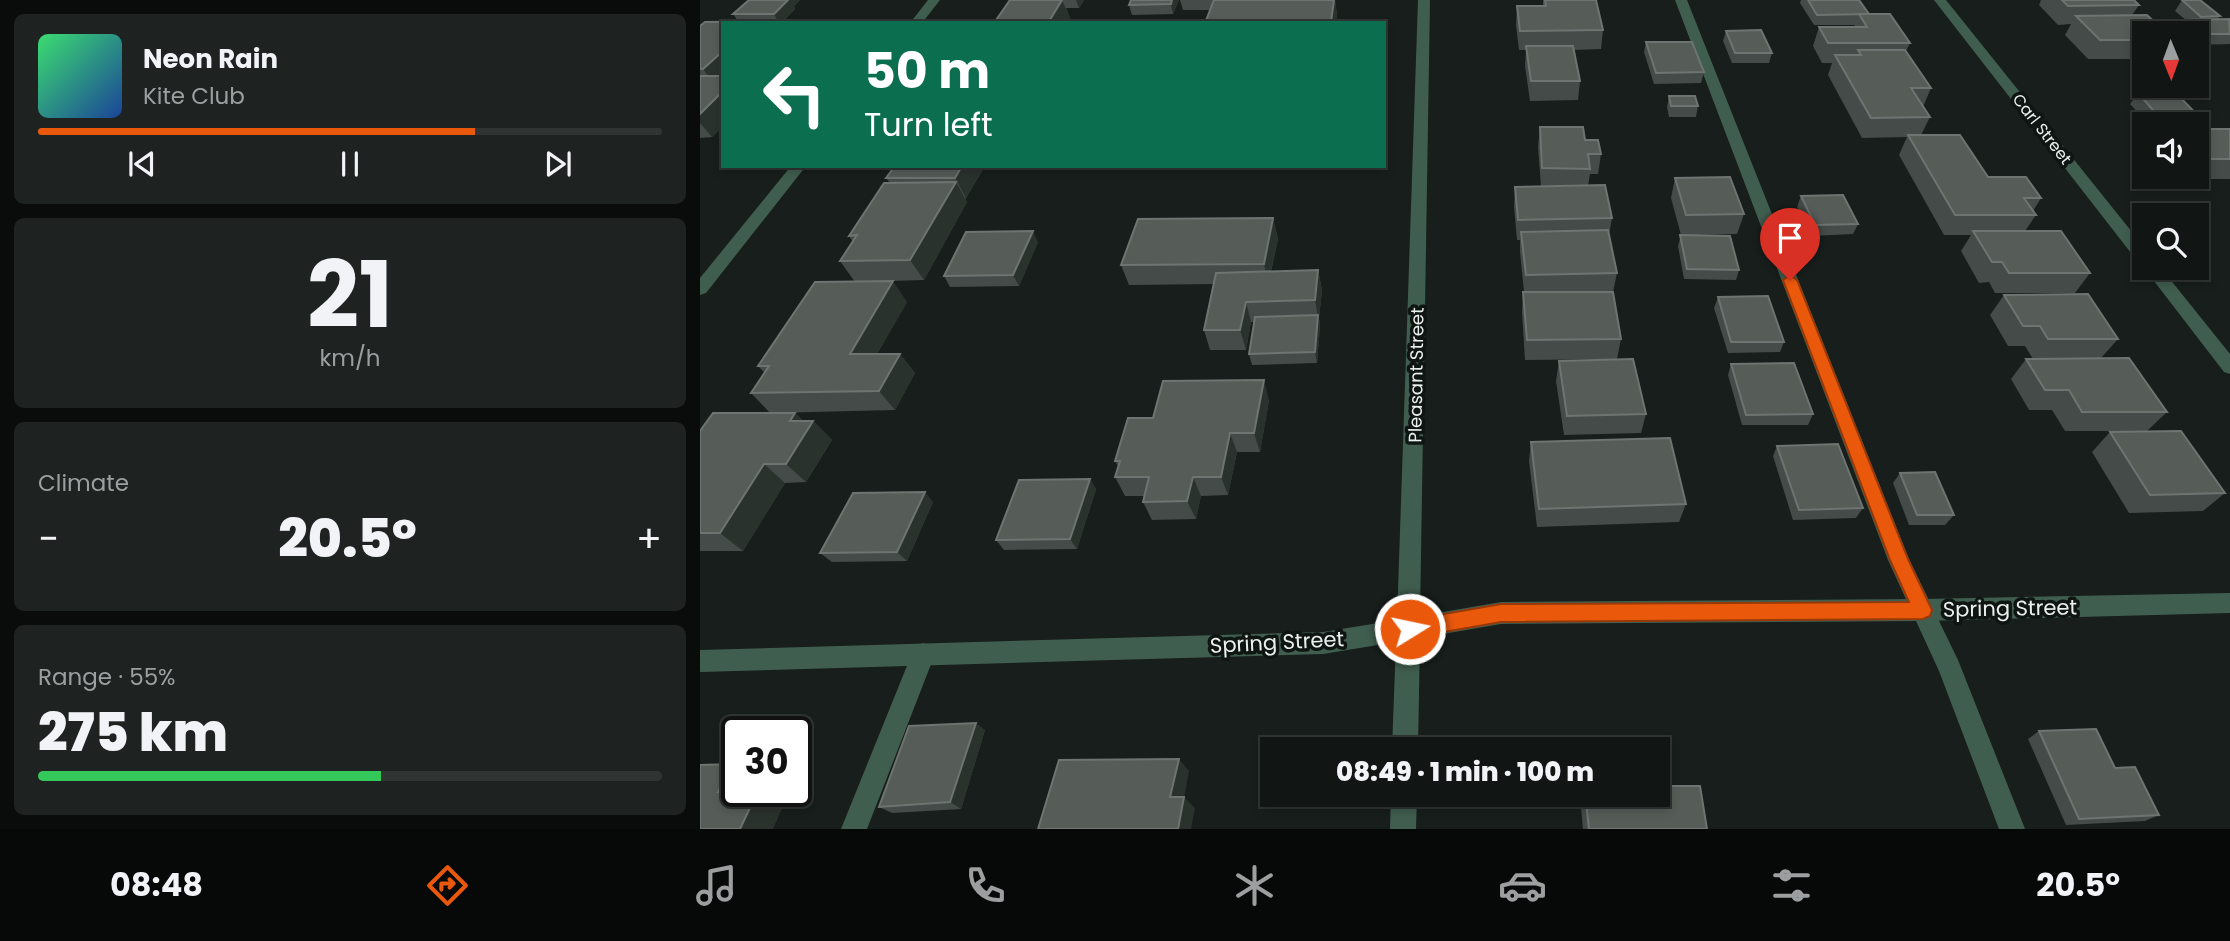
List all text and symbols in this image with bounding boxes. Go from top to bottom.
north arrow [2132,21,2208,98]
map controls [2132,21,2209,280]
text: 50 m [864,37,990,105]
text: Neon Rain [143,41,278,77]
icon: left [749,49,840,140]
text: Kite Club [143,80,245,112]
street label: Carl Street [2007,89,2077,169]
text: Turn left [864,102,993,147]
button: sound [2132,112,2209,189]
icon: previous [123,145,161,183]
icon: pause [331,145,369,183]
icon: next [539,145,577,183]
button: search [2132,203,2209,280]
pin [1760,208,1820,280]
icon: arrive [1771,219,1809,257]
text: 21 [307,231,393,359]
street label: Pleasant Street [1402,307,1430,443]
text: km/h [319,342,381,374]
text: Climate [38,467,129,499]
text: 20.5° [278,502,417,575]
text: − [38,512,59,565]
text: + [636,512,662,565]
position arrow [1373,592,1447,666]
street label: Spring Street [1943,592,2077,624]
street label: Spring Street [1209,624,1345,660]
text: Range · 55% [38,661,176,693]
text: 275 km [38,696,228,769]
speed limit sign: 30 [721,716,812,807]
text: 08:49 · 1 min · 100 m [1336,754,1594,790]
icon: directions [423,861,472,910]
icon: music [692,861,741,910]
icon: phone [961,861,1010,910]
icon: climate [1230,861,1279,910]
icon: car [1498,861,1547,910]
icon: filters [1767,861,1816,910]
text: 08:48 [110,862,203,907]
text: 20.5° [2036,862,2120,907]

